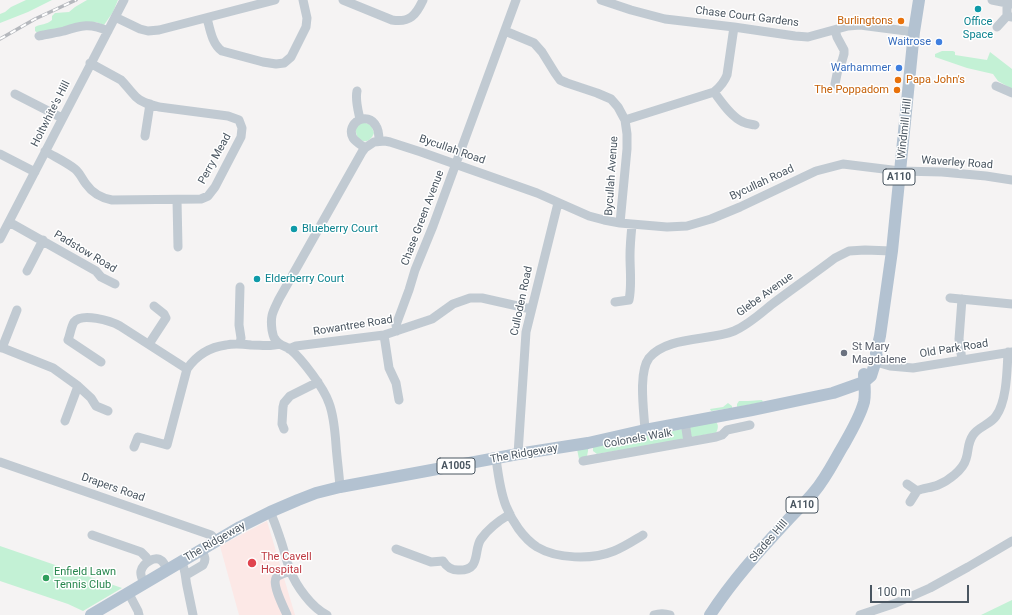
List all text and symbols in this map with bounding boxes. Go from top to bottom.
street label: Chase Court Gardens [695,4,799,30]
marker: Office Space [973,4,983,14]
place label: Burlingtons [837,14,893,28]
place label: Office Space [963,15,993,41]
marker: Burlingtons [896,16,906,26]
place label: Waitrose [888,35,931,49]
marker: Waitrose [934,37,944,47]
place label: Warhammer [831,61,891,75]
marker: Warhammer [894,63,904,73]
place label: Papa John's [906,73,965,87]
marker: Papa John's [893,75,903,85]
street label: Holtwhite's Hill [29,79,73,149]
place label: The Poppadom [814,83,889,97]
marker: The Poppadom [892,85,902,95]
street label: Windmill Hill [895,98,915,160]
street label: Perry Mead [196,131,234,187]
street label: Bycullah Road [417,132,487,168]
street label: Bycullah Avenue [603,136,621,216]
street label: Waverley Road [921,154,993,172]
street label: Bycullah Road [728,162,796,204]
street label: Chase Green Avenue [399,168,447,268]
road number: A110 [883,169,915,185]
place label: Blueberry Court [302,222,378,236]
marker: Blueberry Court [289,224,299,234]
street label: Padstow Road [51,228,119,276]
street label: Culloden Road [508,265,536,337]
street label: Glebe Avenue [734,270,796,320]
place label: Elderberry Court [265,272,344,286]
marker: Elderberry Court [252,274,262,284]
street label: Rowantree Road [312,313,394,339]
street label: Old Park Road [919,337,989,361]
place label: St Mary Magdalene [852,340,906,366]
marker: St Mary Magdalene [839,348,849,358]
street label: Colonels Walk [603,426,673,452]
street label: The Ridgeway [489,442,559,466]
road number: A1005 [437,458,475,474]
street label: Drapers Road [80,471,146,505]
road number: A110 [786,497,818,513]
street label: Slades Hill [747,517,791,565]
street label: The Ridgeway [182,519,248,565]
place label: The Cavell Hospital [261,550,312,576]
marker: The Cavell Hospital [246,557,258,569]
place label: Enfield Lawn Tennis Club [54,565,116,591]
marker: Enfield Lawn Tennis Club [41,573,51,583]
scale bar [872,577,971,603]
text: 100 m [877,585,911,599]

